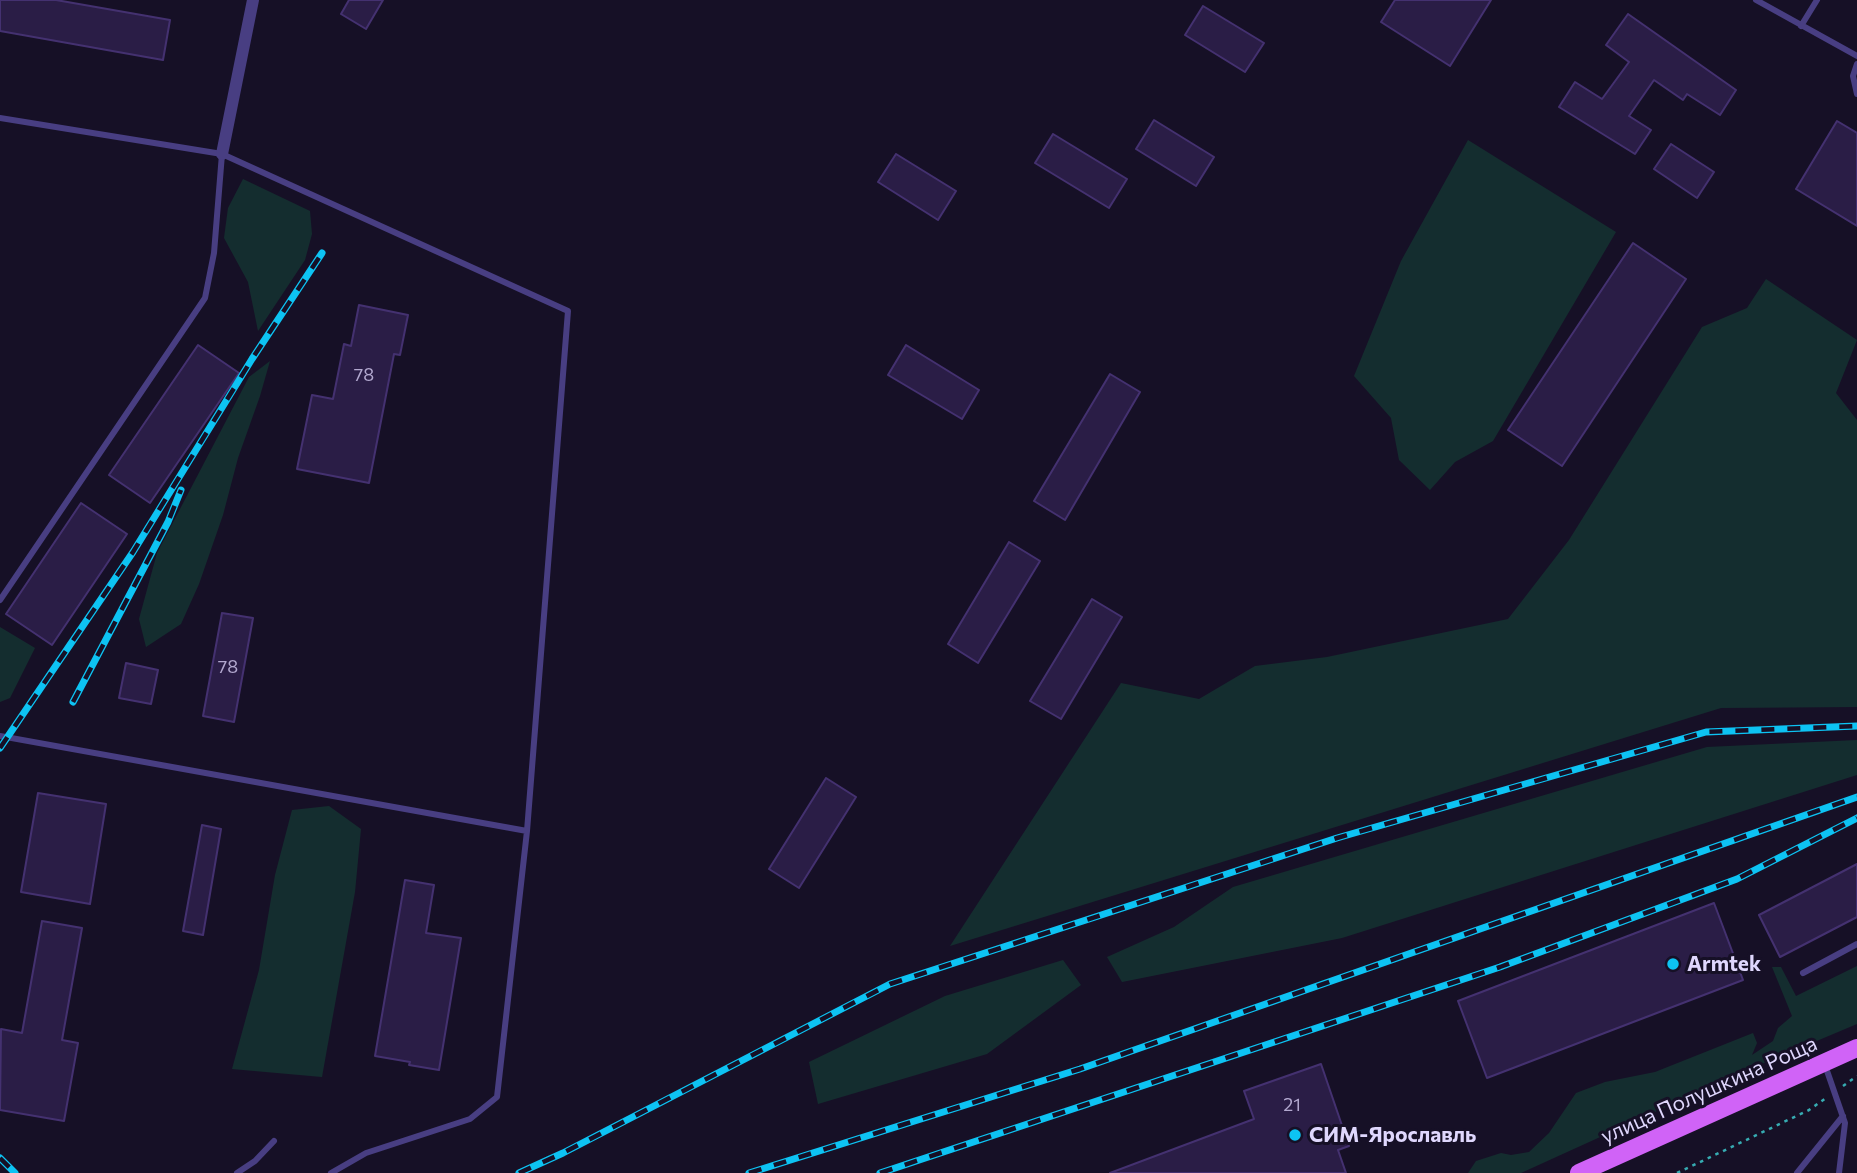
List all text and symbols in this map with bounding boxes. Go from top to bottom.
house number: 78 [354,364,374,386]
house number: 78 [218,656,238,678]
place label: Armtek [1687,951,1761,977]
marker: Armtek [1665,956,1681,972]
street label: улица Полушкина Роща [1597,1031,1821,1149]
house number: 21 [1283,1094,1301,1116]
place label: СИМ-Ярославль [1309,1122,1476,1148]
marker: СИМ-Ярославль [1287,1127,1303,1143]

